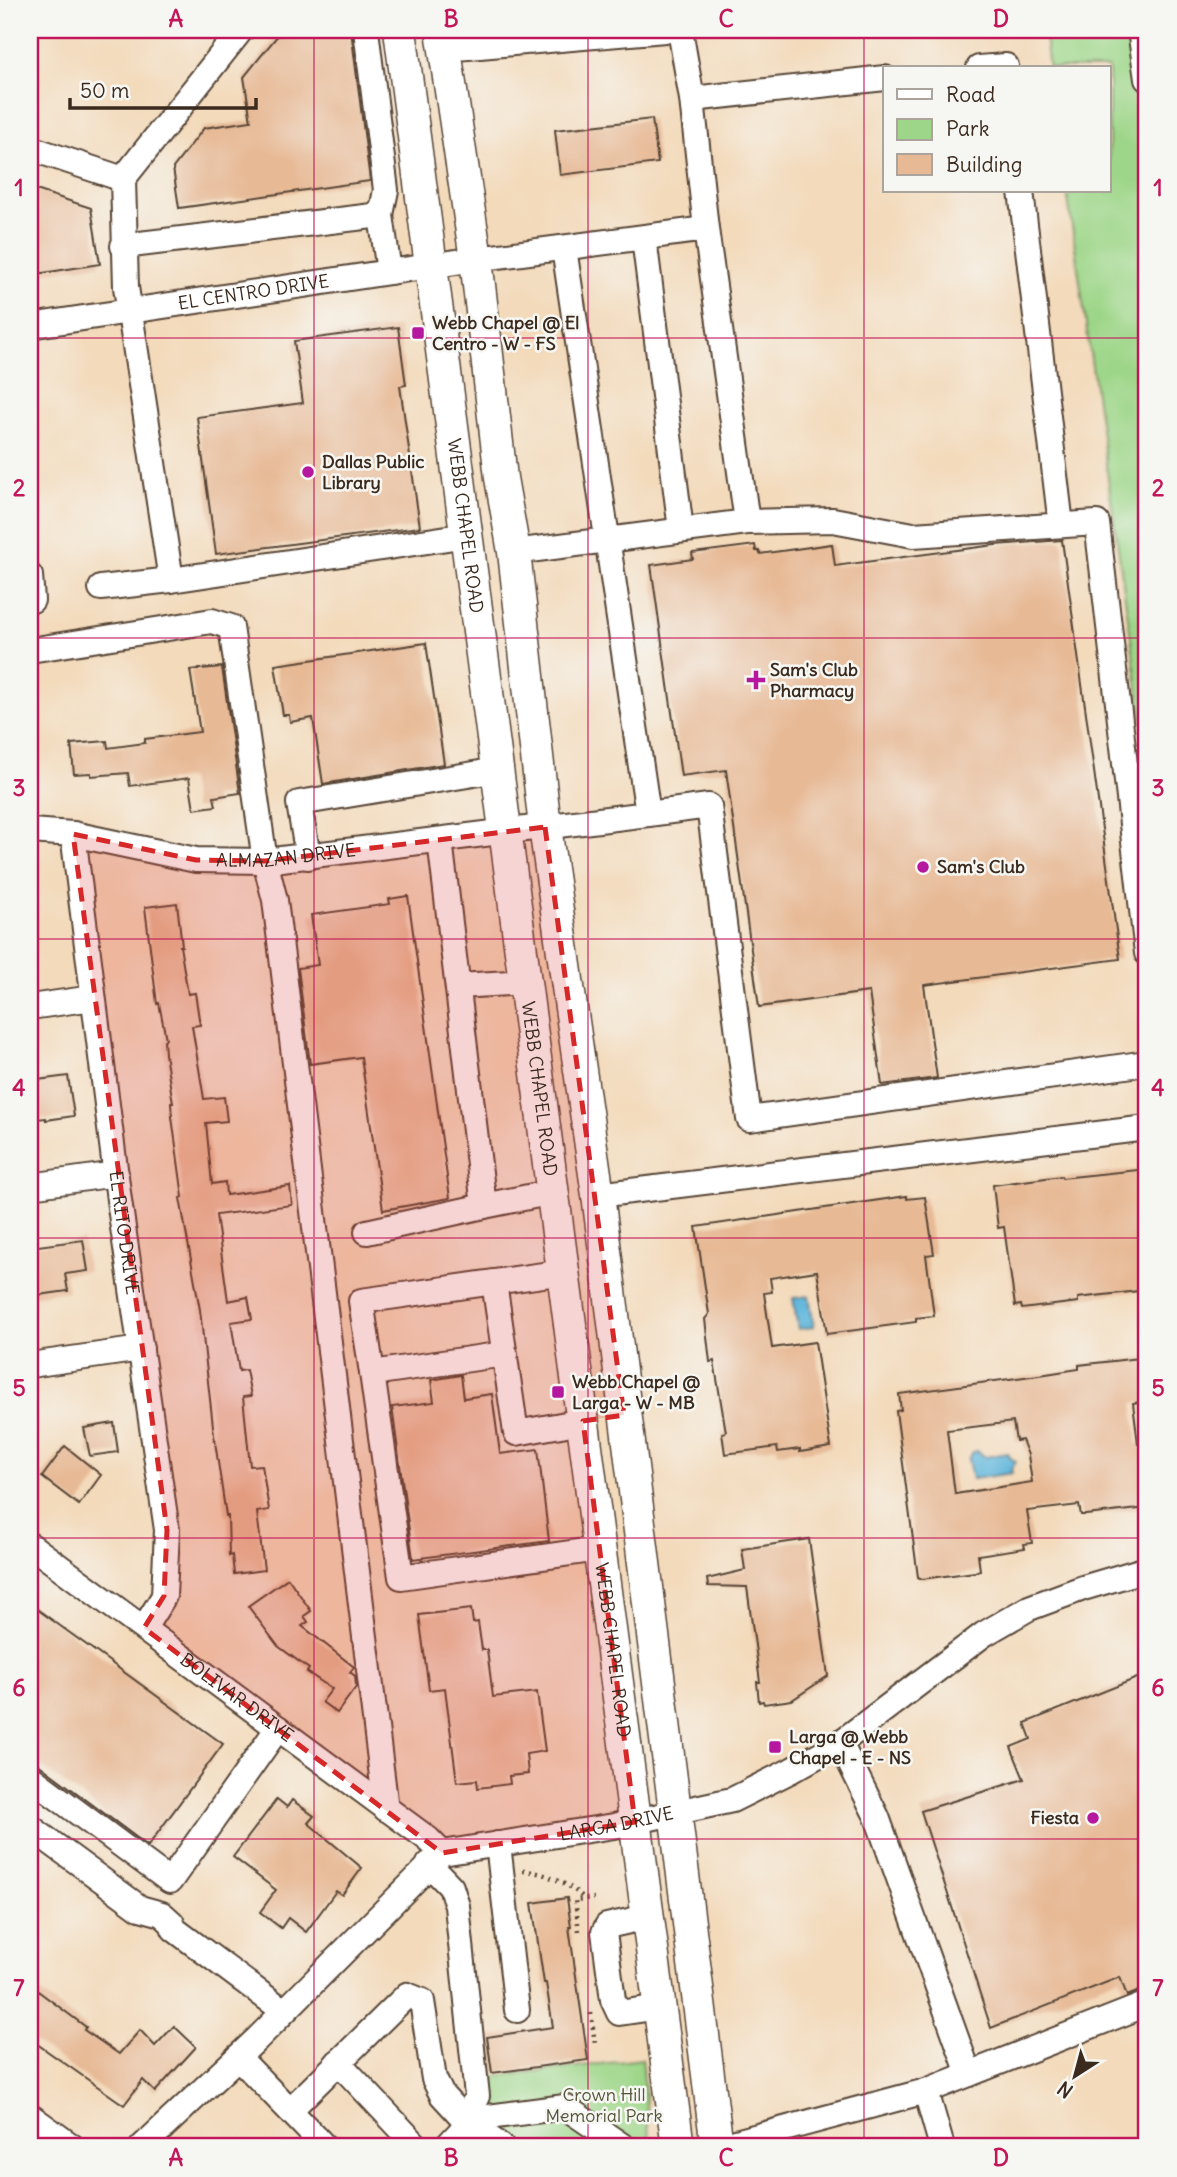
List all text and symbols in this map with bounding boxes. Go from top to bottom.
text: A [169,4,184,33]
text: B [443,4,459,33]
text: C [718,4,734,33]
text: D [993,4,1009,33]
scale bar [70,66,256,110]
legend [883,66,1110,192]
text: 50 m [80,77,129,104]
text: Road [946,81,995,108]
text: Park [946,115,989,142]
text: Building [946,151,1022,178]
text: 1 [14,173,24,202]
text: 1 [1153,173,1163,202]
street label: EL CENTRO DRIVE [176,269,330,315]
place label: Webb Chapel @ El Centro - W - FS [432,311,579,355]
marker: Webb Chapel @ El Centro - W - FS [410,325,426,341]
street label: WEBB CHAPEL ROAD [443,437,488,615]
place label: Dallas Public Library [322,450,424,494]
marker: Dallas Public Library [300,464,316,480]
text: 2 [13,473,26,502]
text: 2 [1152,473,1165,502]
place label: Sam's Club Pharmacy [770,658,858,702]
marker: Sam's Club Pharmacy [748,672,764,688]
text: 3 [12,773,26,802]
text: 3 [1151,773,1165,802]
street label: ALMAZAN DRIVE [216,838,357,872]
place label: Sam's Club [937,855,1025,878]
marker: Sam's Club [915,859,931,875]
street label: WEBB CHAPEL ROAD [517,1000,562,1178]
text: 4 [12,1073,26,1102]
text: 4 [1151,1073,1165,1102]
street label: EL RITO DRIVE [104,1169,145,1296]
place label: Webb Chapel @ Larga - W - MB [572,1370,700,1414]
text: 5 [12,1373,26,1402]
text: 5 [1151,1373,1165,1402]
marker: Webb Chapel @ Larga - W - MB [550,1384,566,1400]
street label: WEBB CHAPEL ROAD [590,1561,636,1739]
street label: BOLIVAR DRIVE [176,1648,298,1747]
text: 6 [12,1673,26,1702]
text: 6 [1151,1673,1165,1702]
place label: Larga @ Webb Chapel - E - NS [789,1725,911,1769]
marker: Larga @ Webb Chapel - E - NS [767,1739,783,1755]
street label: LARGA DRIVE [558,1801,675,1845]
place label: Fiesta [1031,1806,1079,1829]
marker: Fiesta [1085,1810,1101,1826]
text: 7 [13,1973,25,2002]
text: 7 [1152,1973,1164,2002]
north arrow [1040,2040,1110,2110]
text: N [1053,2076,1077,2103]
park label: Crown Hill Memorial Park [545,2083,663,2127]
text: A [169,2143,184,2172]
text: B [443,2143,459,2172]
text: C [718,2143,734,2172]
text: D [993,2143,1009,2172]

